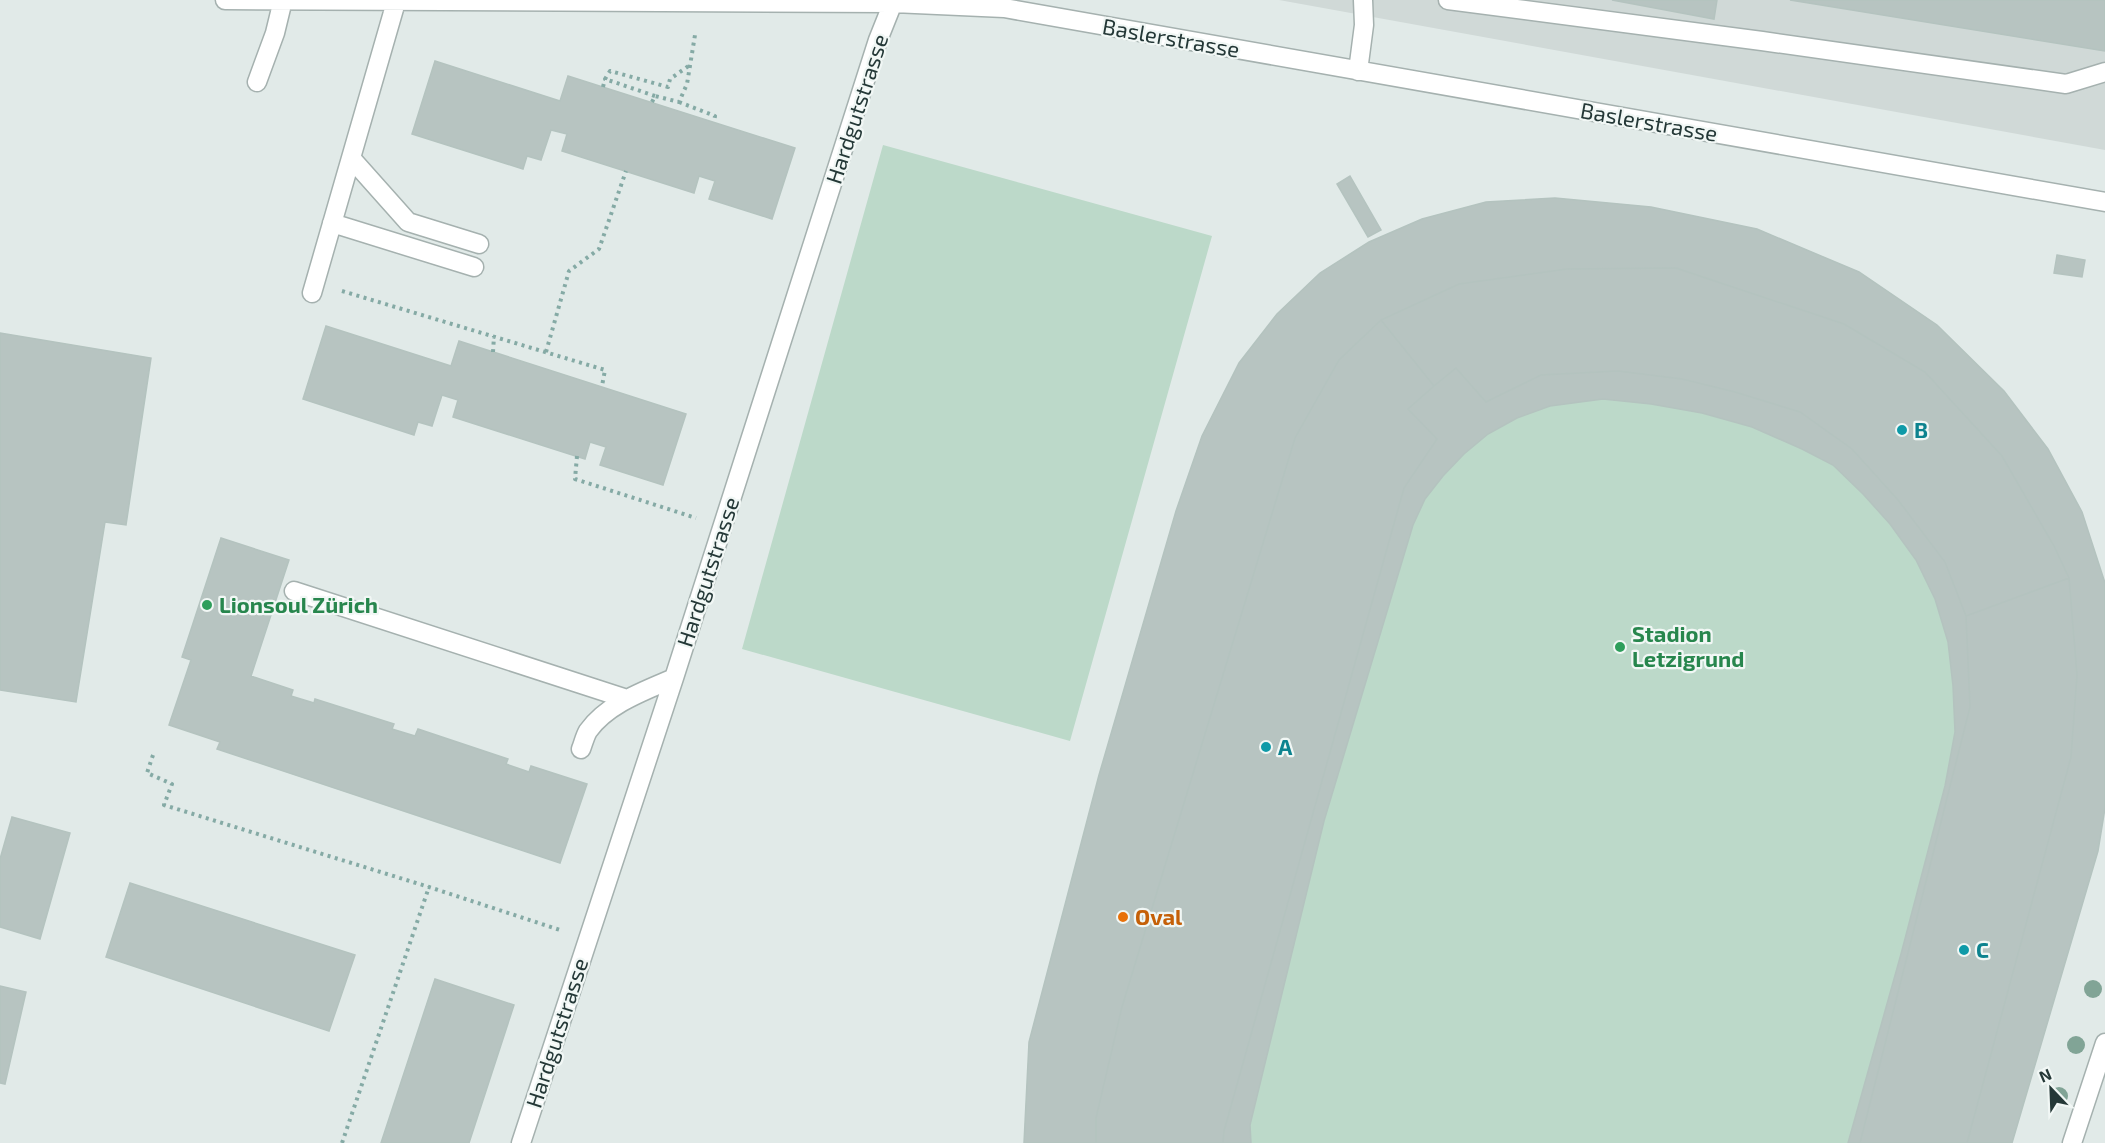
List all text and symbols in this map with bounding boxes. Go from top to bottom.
street label: Baslerstrasse [1101,12,1242,62]
street label: Hardgutstrasse [820,31,892,187]
street label: Baslerstrasse [1579,96,1720,146]
place label: B [1914,416,1928,442]
marker: B [1895,423,1909,437]
street label: Hardgutstrasse [671,494,743,650]
place label: Lionsoul Zürich [219,591,378,617]
marker: Lionsoul Zürich [200,598,214,612]
place label: Stadion Letzigrund [1632,620,1744,671]
marker: Stadion Letzigrund [1613,640,1627,654]
place label: A [1278,733,1293,759]
marker: A [1259,740,1273,754]
place label: Oval [1135,903,1183,929]
marker: Oval [1116,910,1130,924]
place label: C [1976,936,1989,962]
marker: C [1957,943,1971,957]
street label: Hardgutstrasse [520,955,592,1111]
north arrow [2021,1059,2081,1119]
text: N [2036,1064,2054,1086]

